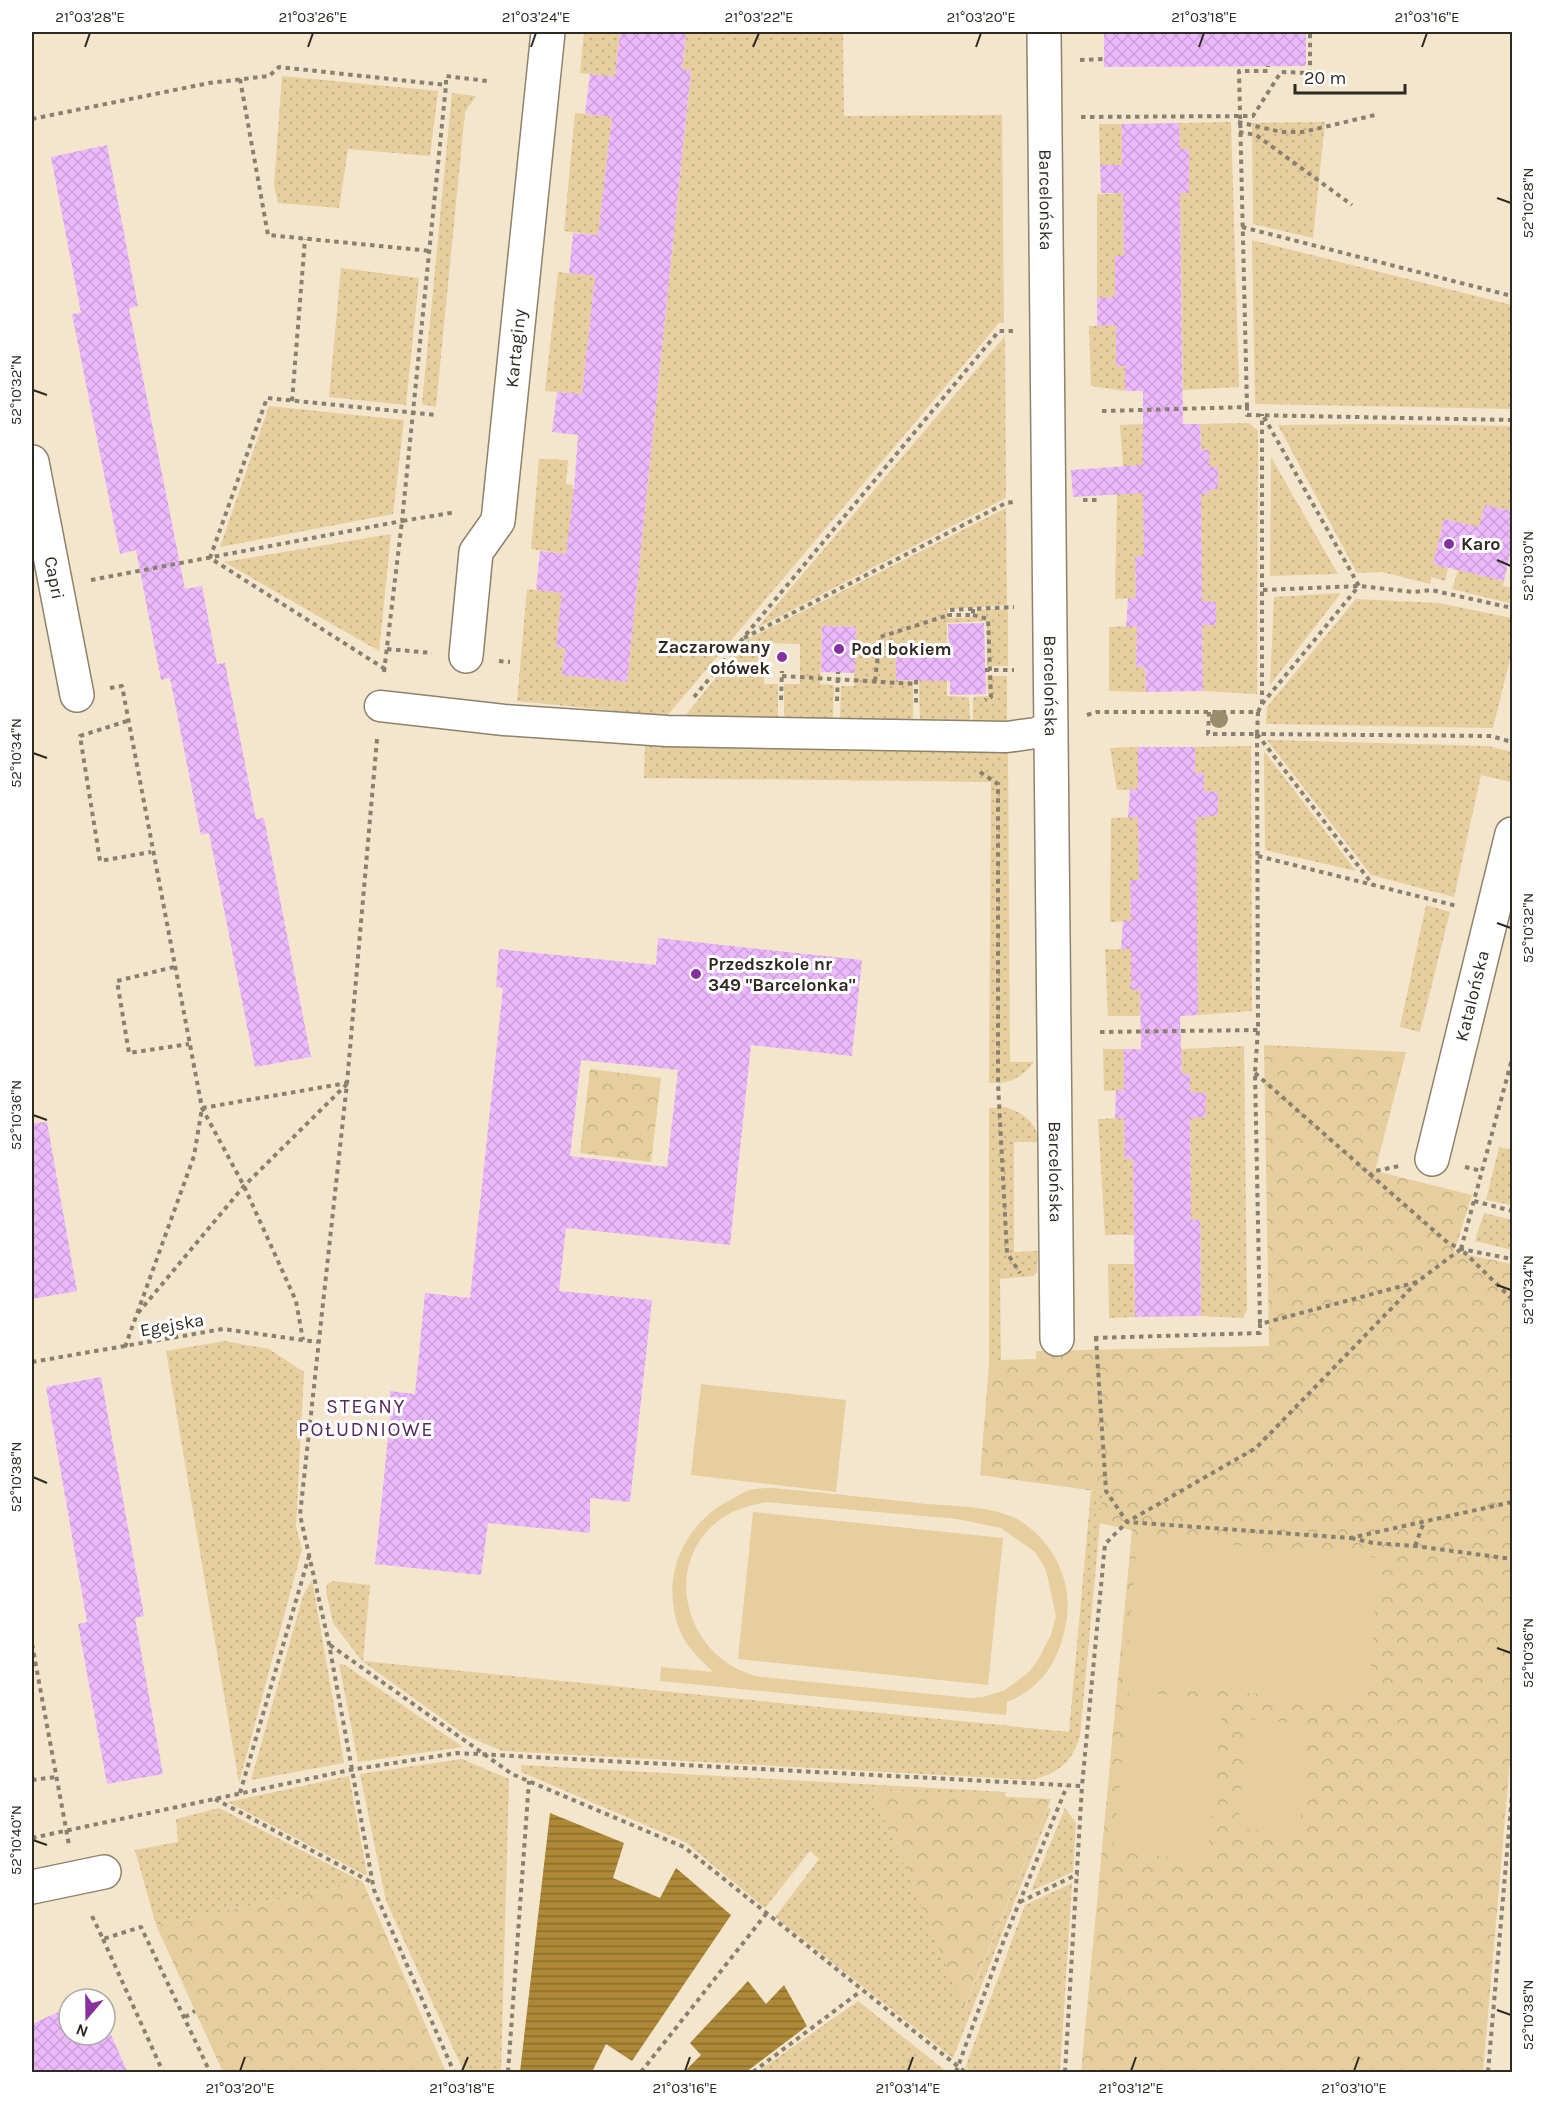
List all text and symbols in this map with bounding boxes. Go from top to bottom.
text: 21°03'28"E [55,8,125,26]
text: 21°03'26"E [279,8,347,26]
text: 21°03'24"E [502,8,570,26]
text: 21°03'22"E [725,8,793,26]
text: 21°03'20"E [946,8,1016,26]
text: 21°03'18"E [1171,8,1237,26]
text: 21°03'16"E [1394,8,1460,26]
scale bar [1295,57,1404,95]
text: 20 m [1304,67,1346,89]
street label: Barcelońska [1034,149,1057,251]
text: 52°10'28"N [1519,168,1537,238]
street label: Kartaginy [501,307,531,389]
text: 52°10'32"N [7,355,25,425]
text: 52°10'30"N [1519,531,1537,601]
place label: Karo [1461,533,1501,555]
marker: Karo [1442,537,1456,551]
street label: Capri [39,554,69,601]
street label: Barcelońska [1039,635,1062,737]
place label: Zaczarowany ołówek [657,636,770,679]
place label: Pod bokiem [851,638,952,660]
marker: Pod bokiem [832,642,846,656]
marker: Zaczarowany ołówek [775,650,789,664]
text: 52°10'34"N [7,718,25,788]
text: 52°10'32"N [1519,893,1537,963]
street label: Katalońska [1450,948,1494,1044]
place label: Przedszkole nr 349 "Barcelonka" [708,953,856,996]
marker: Przedszkole nr 349 "Barcelonka" [689,967,703,981]
text: 52°10'36"N [7,1080,25,1150]
street label: Barcelońska [1044,1121,1067,1223]
text: 52°10'34"N [1519,1255,1537,1325]
street label: Egejska [138,1309,206,1341]
district label: STEGNY POŁUDNIOWE [298,1395,434,1441]
text: 52°10'38"N [7,1441,25,1513]
text: 52°10'36"N [1519,1618,1537,1688]
text: 52°10'40"N [7,1805,25,1875]
text: 52°10'38"N [1519,1979,1537,2051]
north arrow [57,1987,117,2047]
text: N [73,2020,91,2042]
text: 21°03'20"E [205,2079,275,2097]
text: 21°03'18"E [429,2079,495,2097]
text: 21°03'16"E [652,2079,718,2097]
text: 21°03'14"E [876,2079,940,2097]
text: 21°03'12"E [1098,2079,1164,2097]
text: 21°03'10"E [1321,2079,1387,2097]

